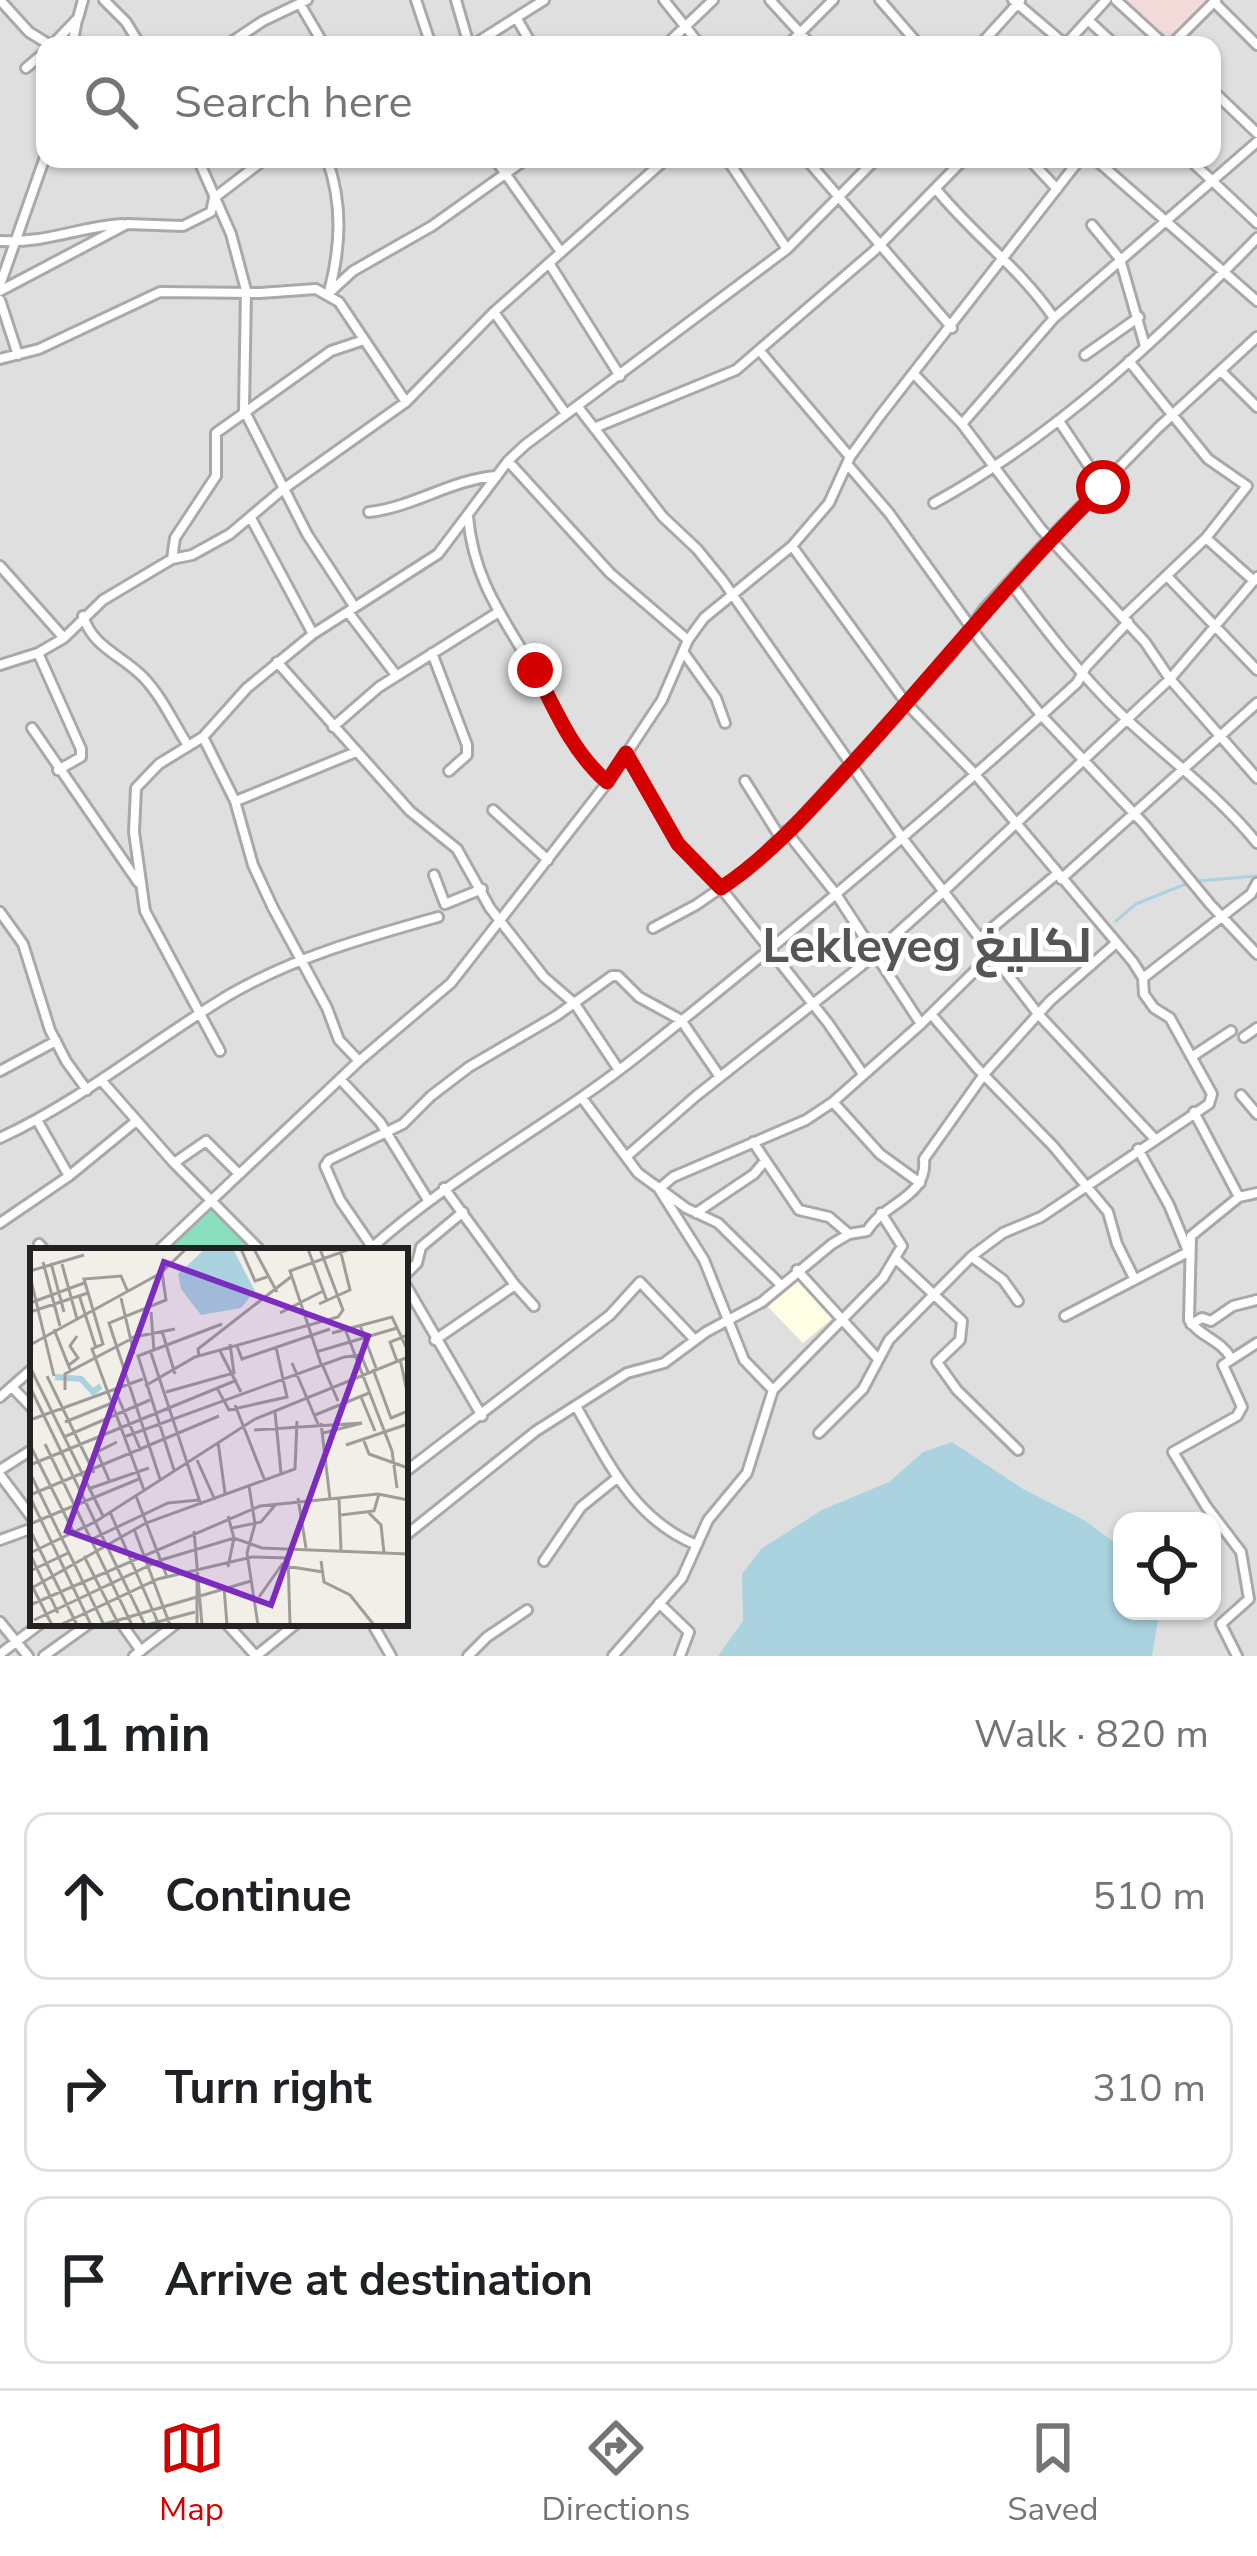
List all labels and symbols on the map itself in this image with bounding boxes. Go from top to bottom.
route start [1076,460,1130,514]
route end [508,643,562,697]
district label: Lekleyeg لكليغ [762,913,1092,979]
inset map [30,1248,408,1626]

